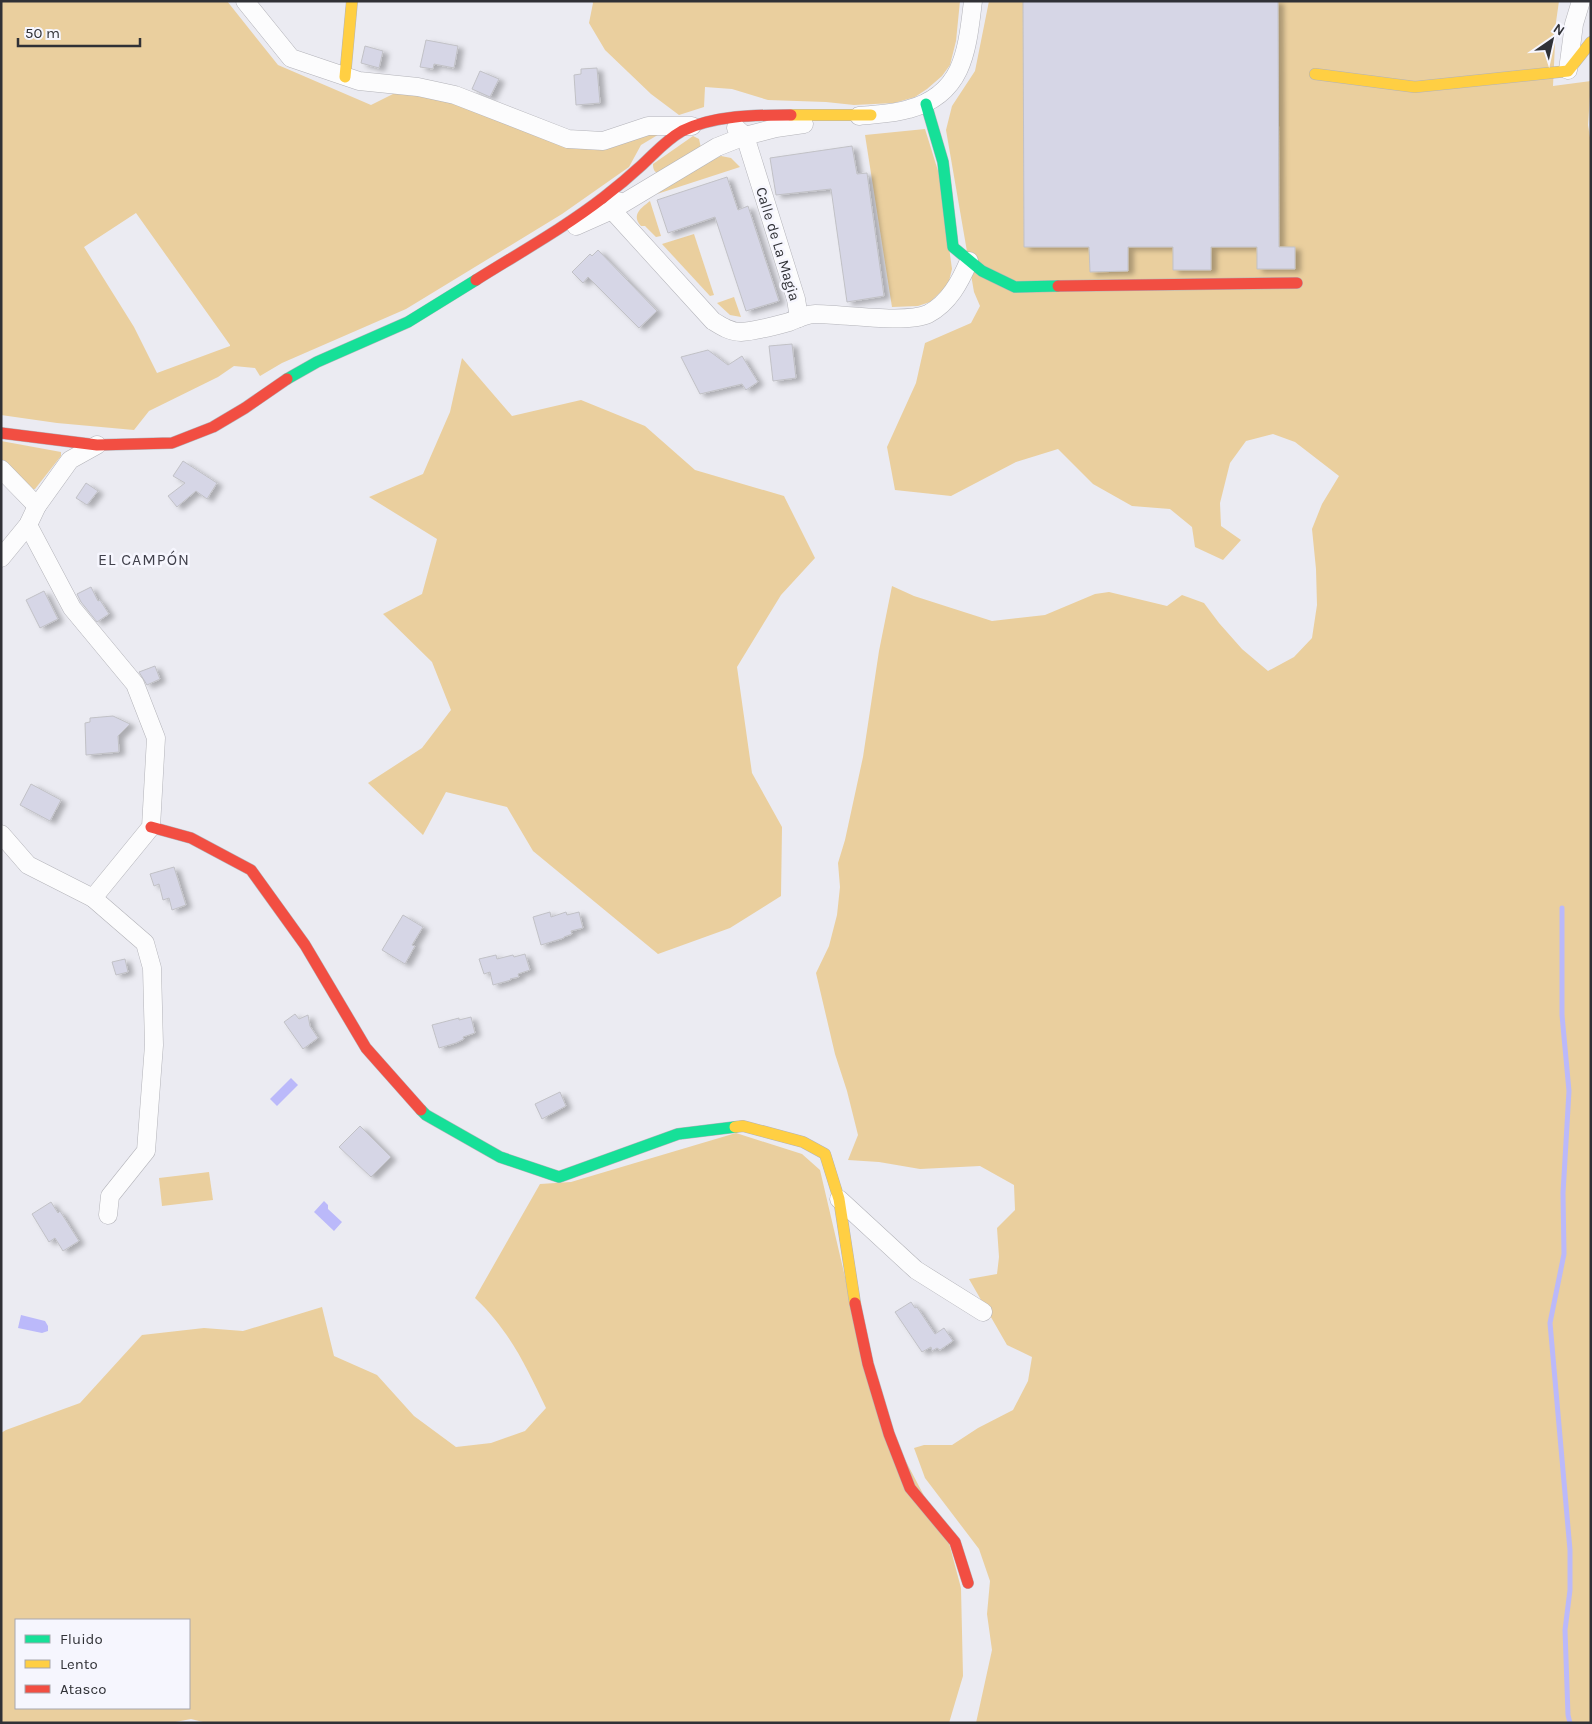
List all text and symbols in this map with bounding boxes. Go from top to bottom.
scale bar [18,15,140,47]
north arrow [1527,15,1577,65]
text: N [1550,20,1568,39]
text: 50 m [25,24,60,42]
street label: Calle de La Magia [752,185,804,303]
district label: EL CAMPÓN [98,550,190,569]
legend [15,1619,190,1709]
text: Fluido [60,1630,103,1648]
text: Lento [60,1655,98,1673]
text: Atasco [60,1680,106,1698]

